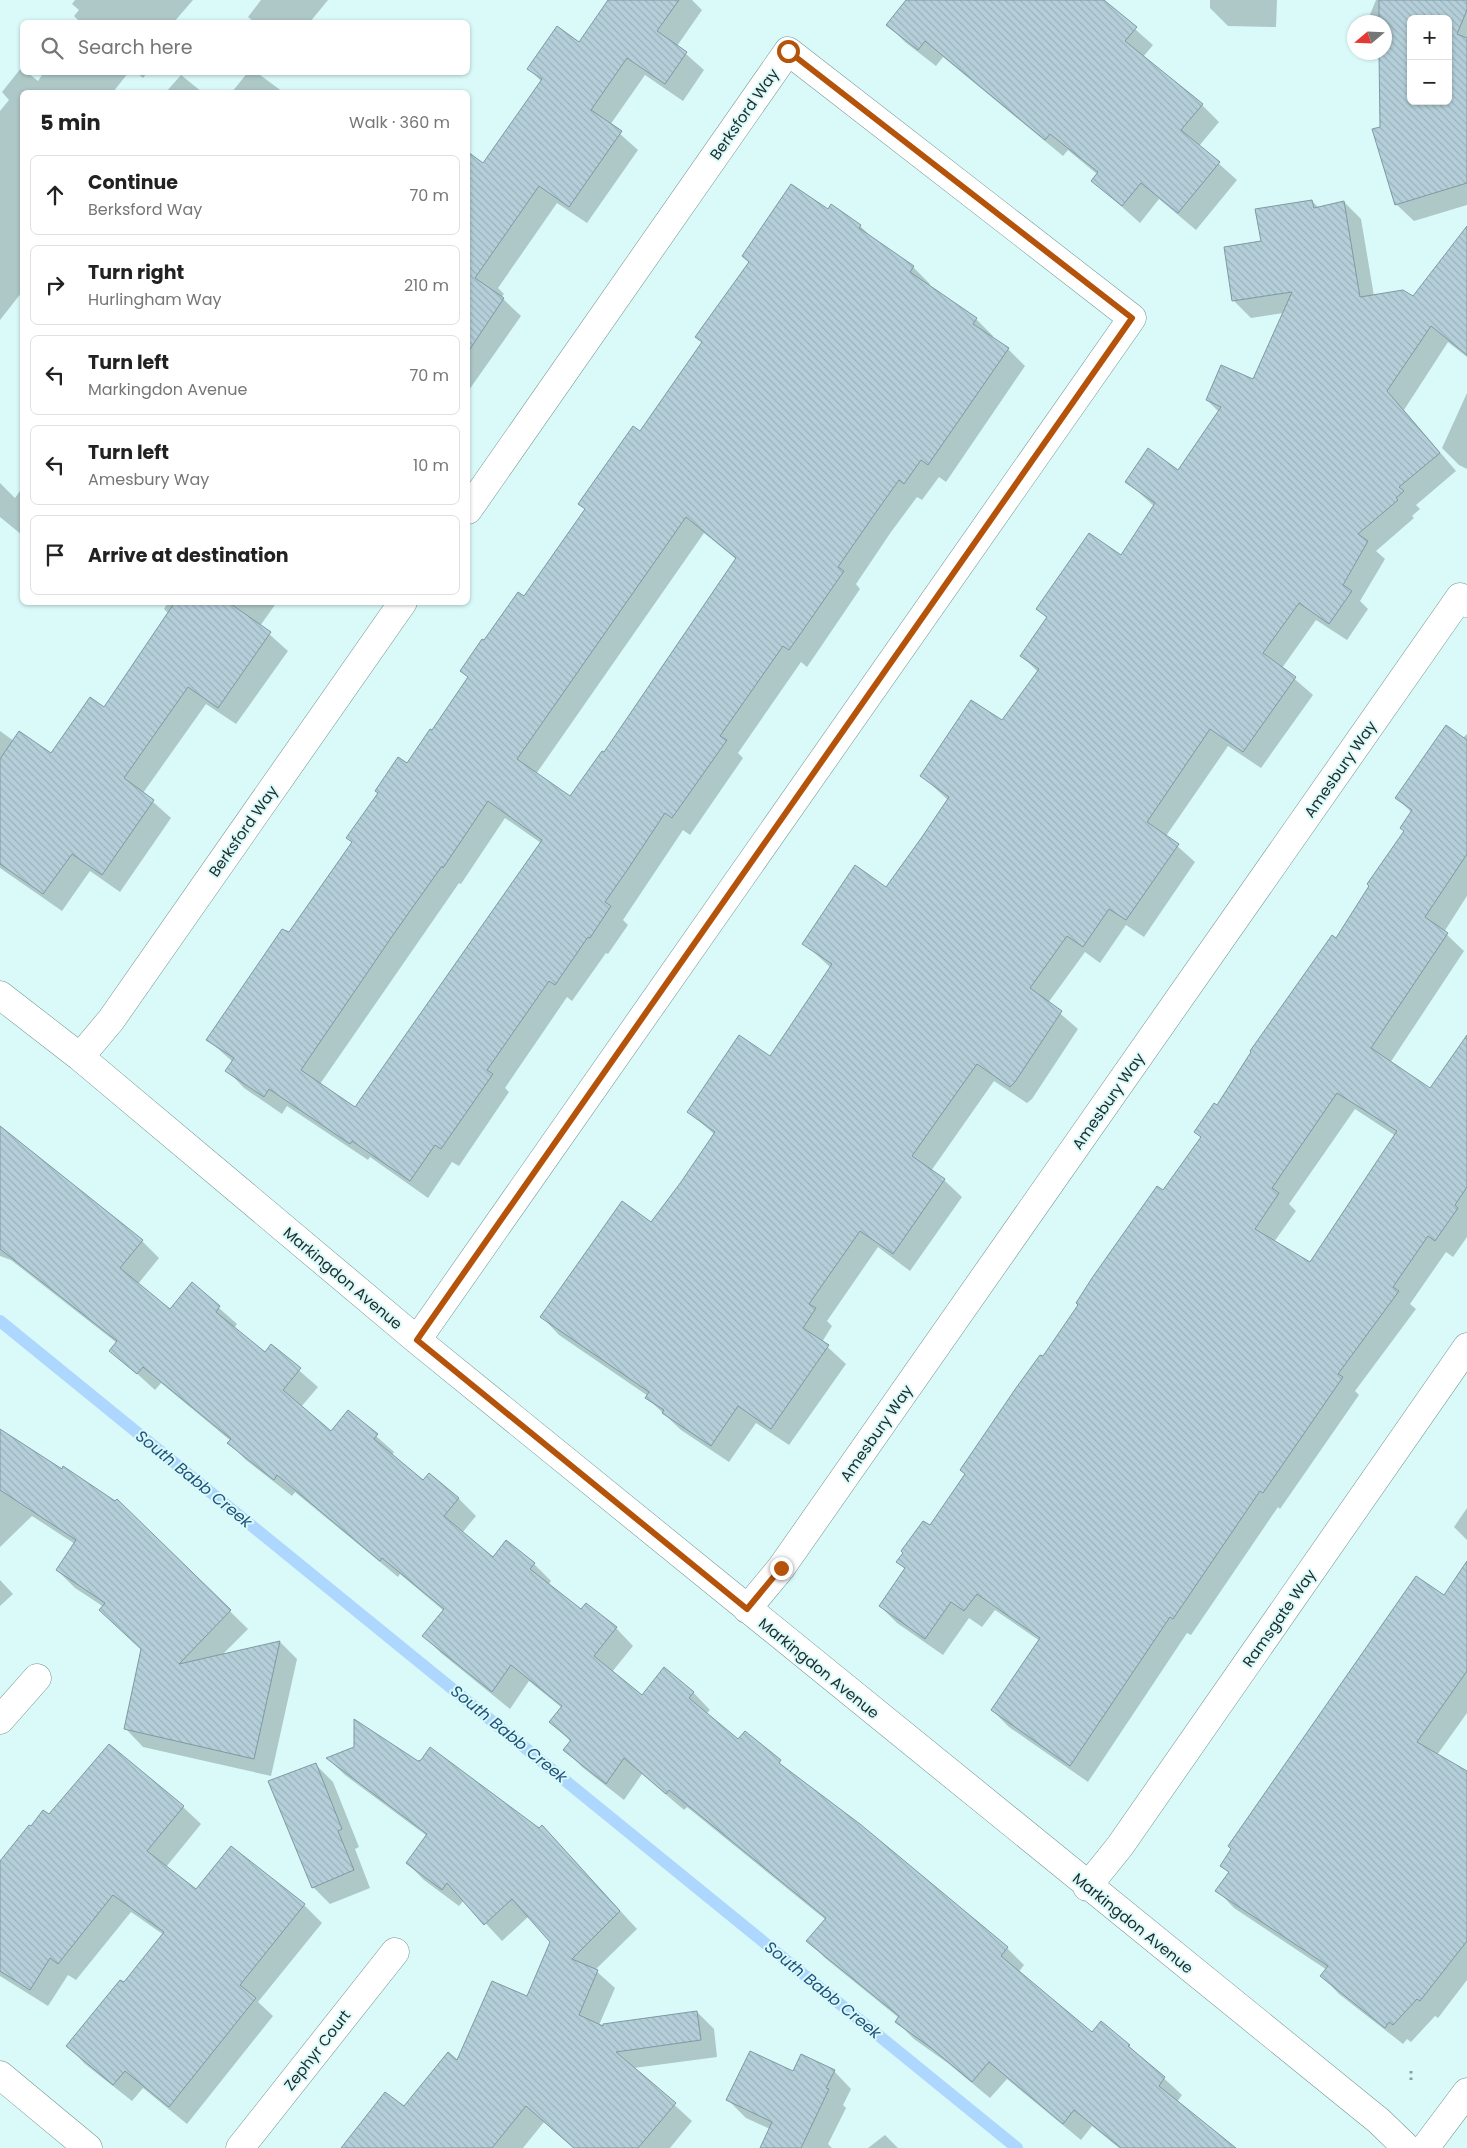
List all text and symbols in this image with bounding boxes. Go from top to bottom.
north arrow [1347,15,1392,60]
map controls [1407,15,1452,105]
button: + [1407,15,1452,60]
search box [20,20,470,75]
icon: search [38,34,66,62]
text: Search here [78,34,192,61]
route start [777,40,800,63]
button: − [1407,60,1452,105]
street label: Berksford Way [705,64,784,164]
text: 5 min [40,108,101,137]
text: Walk · 360 m [349,111,450,134]
text: Continue [88,169,178,196]
icon: ahead [41,181,69,209]
text: 70 m [409,184,449,207]
text: Berksford Way [88,198,202,221]
text: Turn right [88,259,184,286]
icon: right [41,271,69,299]
text: 210 m [404,274,449,297]
text: Hurlingham Way [88,288,221,311]
text: Turn left [88,349,169,376]
icon: left [41,361,69,389]
text: 70 m [409,364,449,387]
text: Markingdon Avenue [88,378,247,401]
text: Turn left [88,439,169,466]
icon: left [41,451,69,479]
text: 10 m [413,454,449,477]
text: Amesbury Way [88,468,209,491]
icon: arrive [41,541,69,569]
text: Arrive at destination [88,542,289,569]
street label: Amesbury Way [1299,716,1382,822]
street label: Berksford Way [204,781,283,881]
street label: Amesbury Way [1067,1048,1150,1154]
street label: Markingdon Avenue [279,1222,407,1334]
street label: Amesbury Way [835,1380,918,1486]
water label: South Babb Creek [131,1425,258,1534]
route end [770,1557,793,1580]
street label: Ramsgate Way [1237,1564,1321,1671]
street label: Markingdon Avenue [754,1613,884,1723]
water label: South Babb Creek [446,1680,573,1789]
street label: Markingdon Avenue [1068,1868,1198,1978]
water label: South Babb Creek [760,1936,887,2045]
street label: Zephyr Court [279,2005,355,2095]

